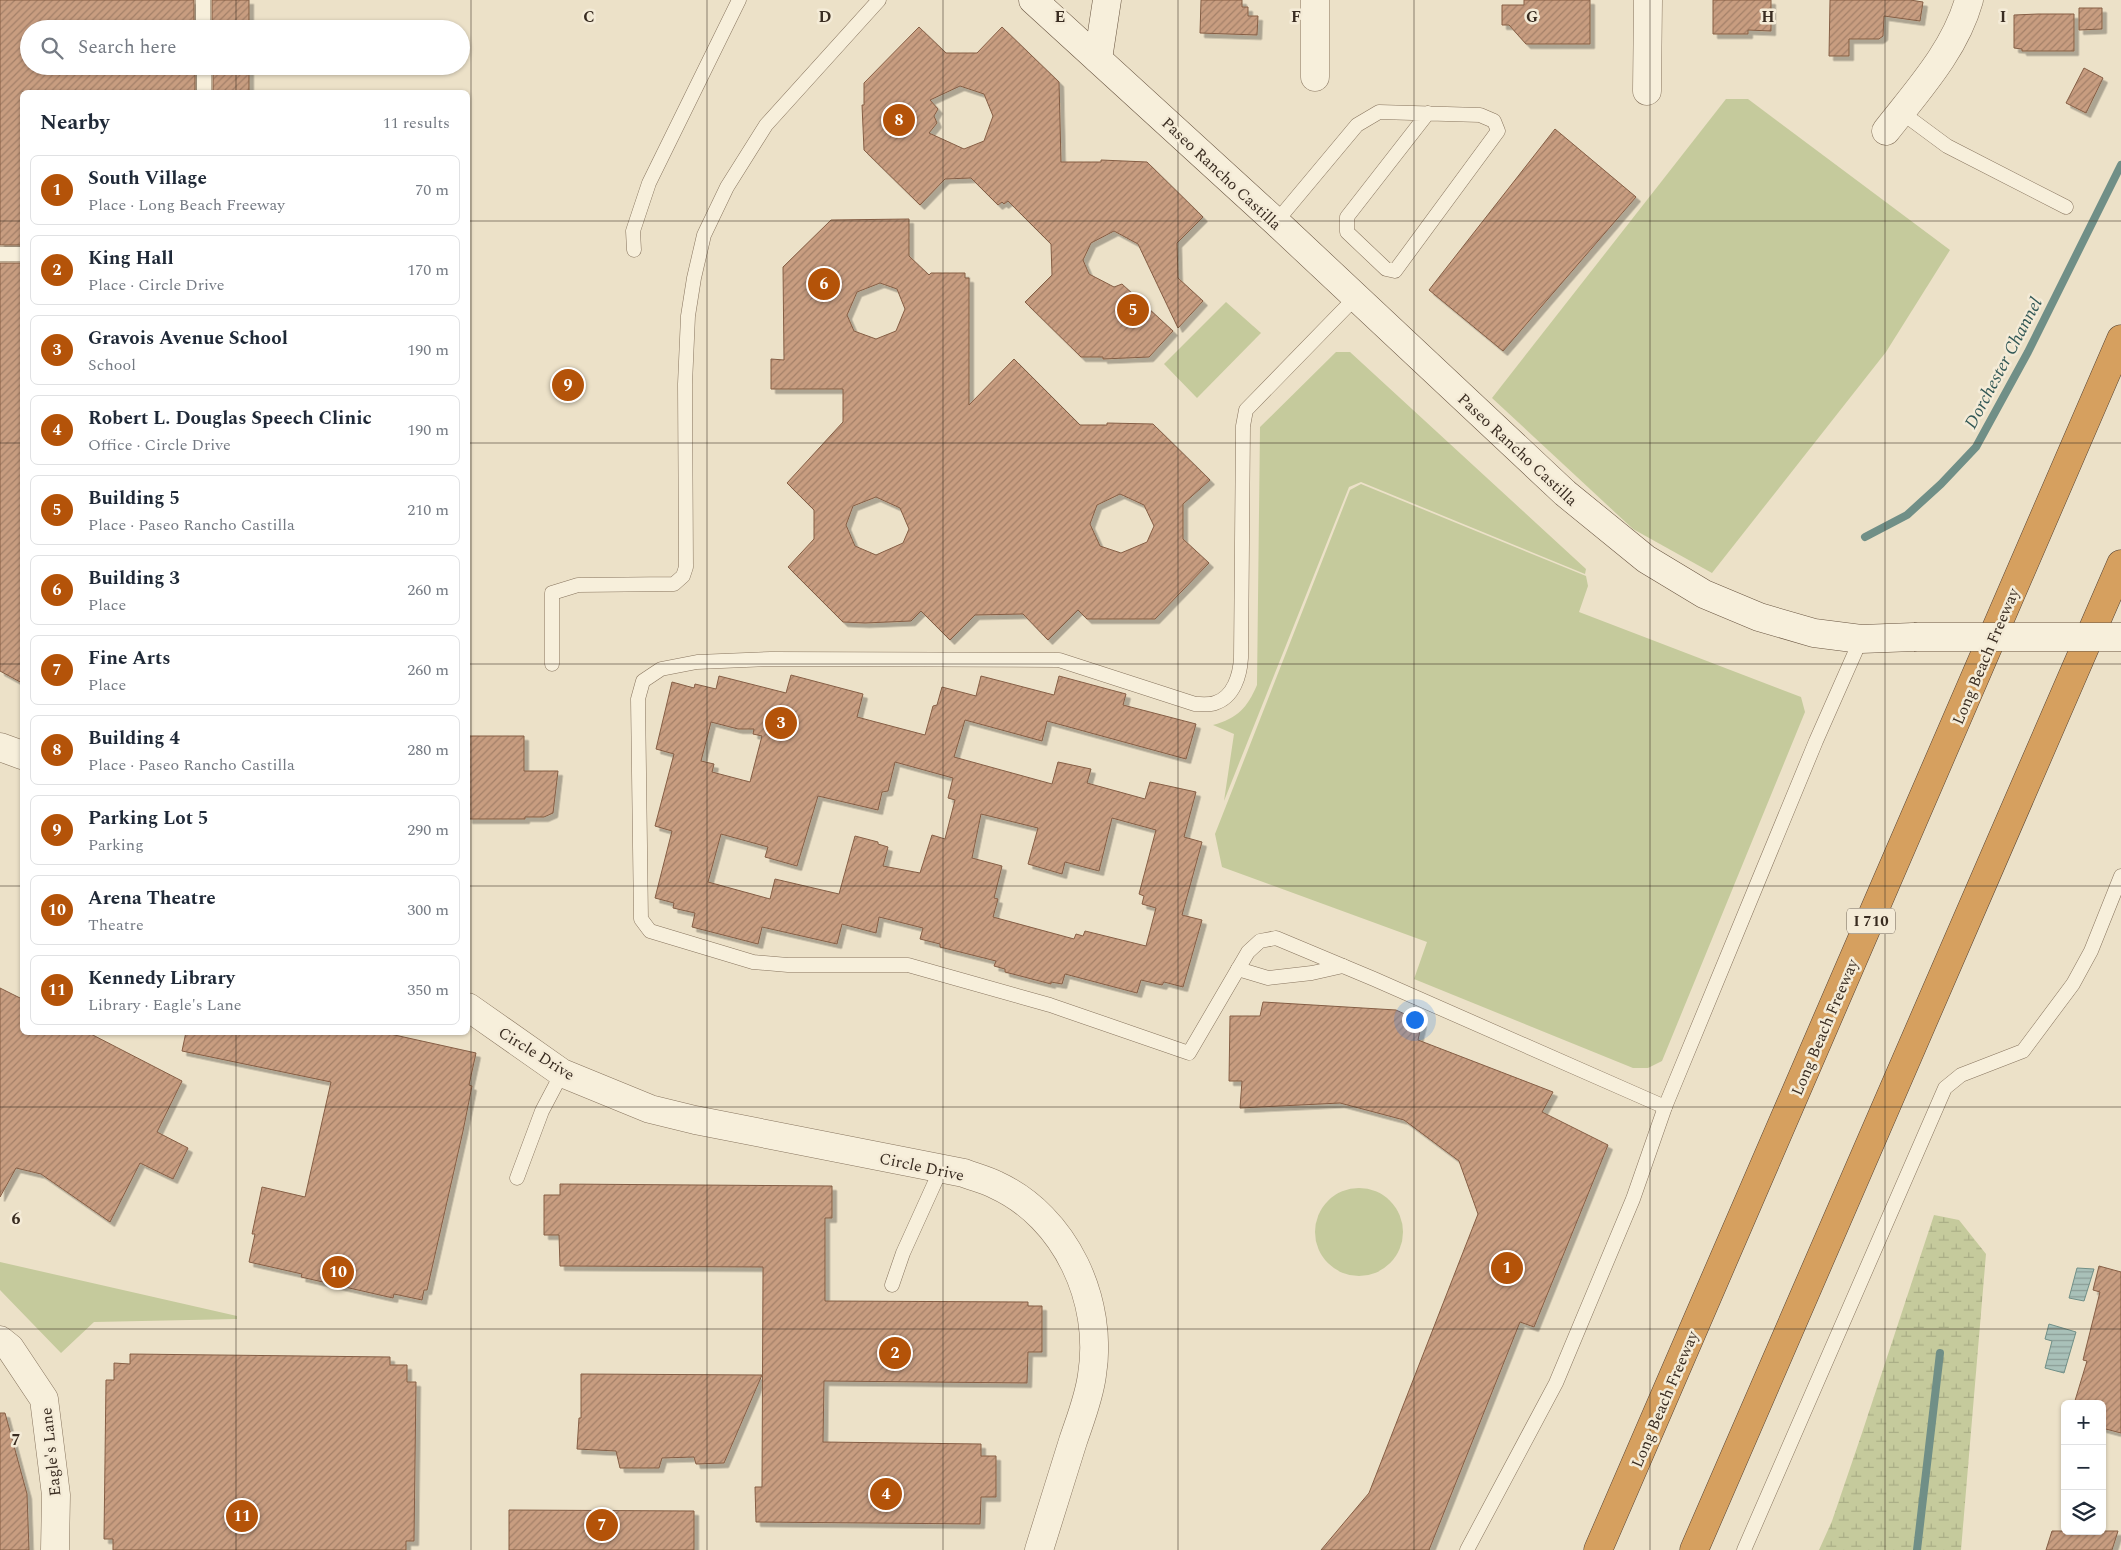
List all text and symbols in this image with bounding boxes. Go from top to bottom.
text: C [583,5,595,29]
text: D [819,5,832,29]
text: E [1055,5,1065,29]
text: F [1291,5,1301,29]
text: G [1526,5,1538,29]
text: H [1761,5,1775,29]
text: I [2000,5,2006,29]
search box [20,20,470,75]
text: Search here [78,33,177,62]
icon: search [38,34,66,62]
pin: 8 [883,101,915,139]
text: Nearby [40,107,110,139]
text: 11 results [383,111,450,135]
street label: Paseo Rancho Castilla [1156,112,1287,236]
text: South Village [88,164,207,193]
text: 1 [53,178,61,202]
text: 70 m [415,178,449,202]
text: Place · Long Beach Freeway [88,193,285,217]
text: King Hall [88,244,174,273]
text: 2 [53,258,61,282]
text: 170 m [407,258,449,282]
pin: 6 [808,265,840,303]
text: Place · Circle Drive [88,273,224,297]
pin: 5 [1117,291,1149,329]
water label: Dorchester Channel [1957,292,2050,434]
text: Gravois Avenue School [88,324,288,353]
text: 3 [53,338,61,362]
text: 190 m [407,338,449,362]
text: School [88,353,136,377]
pin: 9 [552,366,584,404]
street label: Paseo Rancho Castilla [1452,388,1583,512]
text: Robert L. Douglas Speech Clinic [88,404,372,433]
text: 4 [53,418,61,442]
text: 190 m [407,418,449,442]
text: Office · Circle Drive [88,433,231,457]
text: Building 5 [88,484,180,513]
text: 5 [53,498,61,522]
text: 210 m [407,498,449,522]
text: Place · Paseo Rancho Castilla [88,513,295,537]
text: Building 3 [88,564,180,593]
text: 6 [53,578,61,602]
text: 260 m [407,578,449,602]
street label: Long Beach Freeway [1946,583,2026,729]
text: Place [88,593,126,617]
text: Fine Arts [88,644,171,673]
text: 7 [53,658,61,682]
text: 260 m [407,658,449,682]
text: Place [88,673,126,697]
pin: 3 [765,704,797,742]
text: Building 4 [88,724,180,753]
text: 8 [53,738,61,762]
text: 280 m [407,738,449,762]
text: Place · Paseo Rancho Castilla [88,753,295,777]
text: Parking Lot 5 [88,804,208,833]
text: 9 [53,818,61,842]
text: 290 m [407,818,449,842]
text: Parking [88,833,144,857]
text: Arena Theatre [88,884,216,913]
text: 10 [48,898,66,922]
text: 300 m [407,898,449,922]
road number: I 710 [1847,908,1895,934]
text: Theatre [88,913,144,937]
street label: Long Beach Freeway [1785,954,1865,1100]
text: Kennedy Library [88,964,235,993]
text: 11 [48,978,66,1002]
text: 350 m [407,978,449,1002]
text: Library · Eagle's Lane [88,993,242,1017]
your location [1402,1007,1428,1033]
street label: Circle Drive [494,1021,579,1087]
street label: Circle Drive [877,1146,966,1188]
text: 6 [12,1207,21,1231]
pin: 1 [1491,1249,1523,1287]
pin: 10 [322,1253,354,1291]
street label: Long Beach Freeway [1625,1326,1705,1472]
pin: 2 [879,1334,911,1372]
map controls [2061,1400,2106,1535]
button: + [2061,1400,2106,1445]
street label: Eagle's Lane [34,1406,68,1497]
text: 7 [12,1428,21,1452]
button: − [2061,1445,2106,1490]
pin: 4 [870,1475,902,1513]
button: layers [2061,1490,2106,1535]
pin: 11 [226,1497,258,1535]
pin: 7 [586,1506,618,1544]

